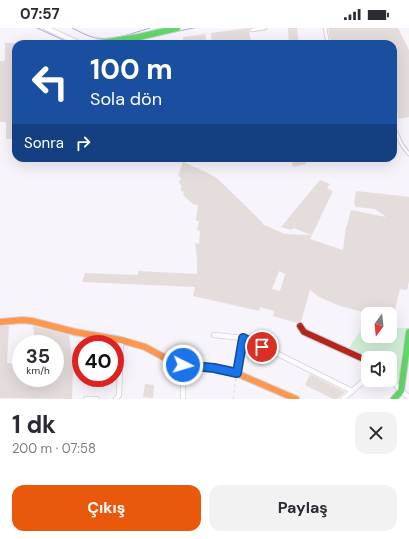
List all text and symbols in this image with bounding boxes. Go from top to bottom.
text: 07:57 [20,4,60,24]
text: 100 m [90,51,173,88]
icon: left [24,56,76,108]
text: Sola dön [90,87,162,111]
icon: right [72,132,94,154]
text: Sonra [24,133,64,153]
north arrow [361,307,397,343]
map controls [361,307,397,387]
pin [245,330,279,364]
speed limit sign: 40 [72,335,124,387]
icon: arrive [251,336,273,358]
text: 35 [26,343,50,369]
position arrow [162,344,204,386]
button: sound [361,351,397,387]
text: km/h [26,364,50,377]
text: 1 dk [12,409,56,440]
button: close [355,412,397,454]
text: 200 m · 07:58 [12,440,96,457]
button: Çıkış [12,485,201,531]
button: Paylaş [209,485,397,531]

